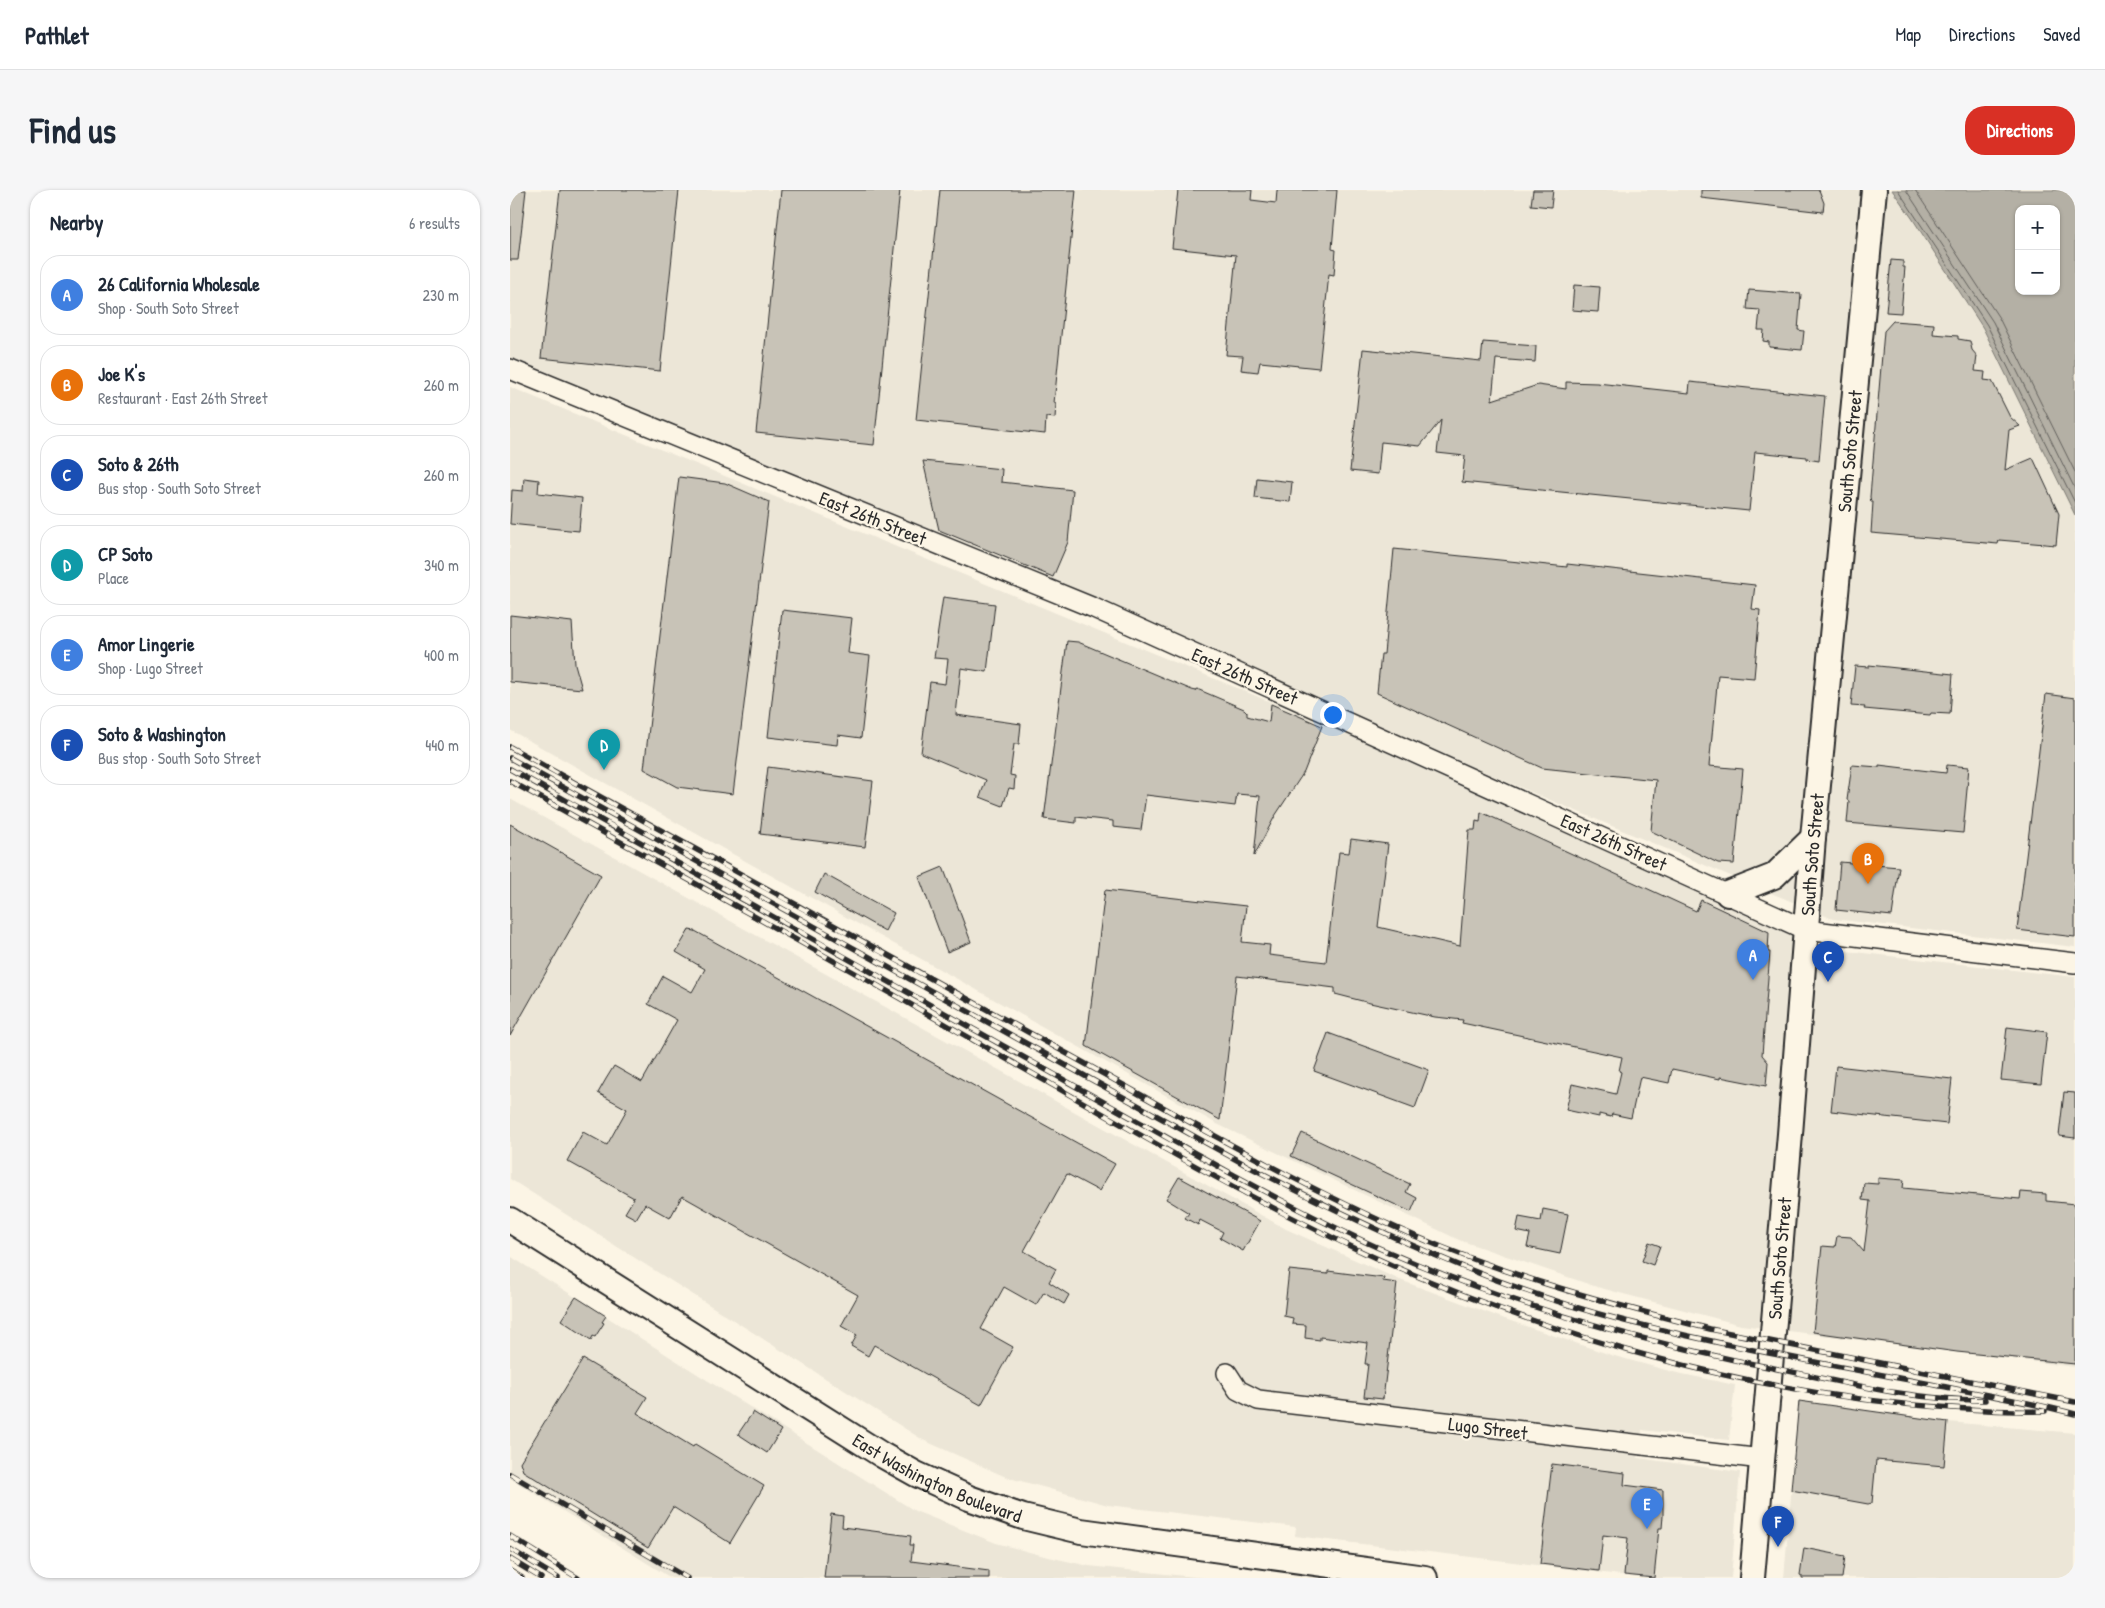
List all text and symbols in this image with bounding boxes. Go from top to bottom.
text: Pathlet [25,19,88,51]
text: Map [1896,22,1921,47]
text: Directions [1949,22,2015,47]
text: Saved [2043,22,2080,47]
button: Directions [1965,106,2075,155]
text: Find us [30,107,116,154]
map controls [2015,205,2060,295]
button: + [2015,205,2060,250]
text: Nearby [50,208,103,237]
text: 6 results [409,212,460,234]
button: − [2015,250,2060,295]
text: 26 California Wholesale [98,271,260,297]
text: A [63,284,71,306]
text: 230 m [423,284,459,306]
text: Shop · South Soto Street [98,297,239,319]
text: Joe K's [98,361,145,387]
text: B [63,374,71,396]
text: 260 m [423,374,459,396]
text: Restaurant · East 26th Street [98,387,267,409]
street label: South Soto Street [1831,389,1868,513]
text: Soto & 26th [98,451,178,477]
text: C [63,464,71,486]
text: 260 m [423,464,459,486]
text: Bus stop · South Soto Street [98,477,261,499]
street label: East 26th Street [815,485,931,552]
text: CP Soto [98,541,153,567]
text: D [63,554,71,576]
text: 340 m [424,554,459,576]
text: Place [98,567,129,589]
text: Amor Lingerie [98,631,195,657]
street label: East 26th Street [1188,641,1303,711]
text: E [63,644,71,666]
text: 400 m [424,644,459,666]
text: Shop · Lugo Street [98,657,203,679]
your location [1320,702,1346,728]
text: Soto & Washington [98,721,226,747]
pin: D [588,729,620,770]
text: F [64,734,70,756]
text: 440 m [425,734,459,756]
text: Bus stop · South Soto Street [98,747,261,769]
street label: South Soto Street [1794,792,1830,916]
street label: East 26th Street [1557,807,1672,877]
pin: B [1852,843,1884,884]
pin: A [1737,939,1769,980]
pin: C [1812,941,1844,982]
street label: South Soto Street [1761,1196,1798,1320]
street label: Lugo Street [1447,1410,1529,1446]
street label: East Washington Boulevard [848,1427,1026,1529]
pin: E [1631,1488,1663,1529]
pin: F [1762,1506,1794,1547]

